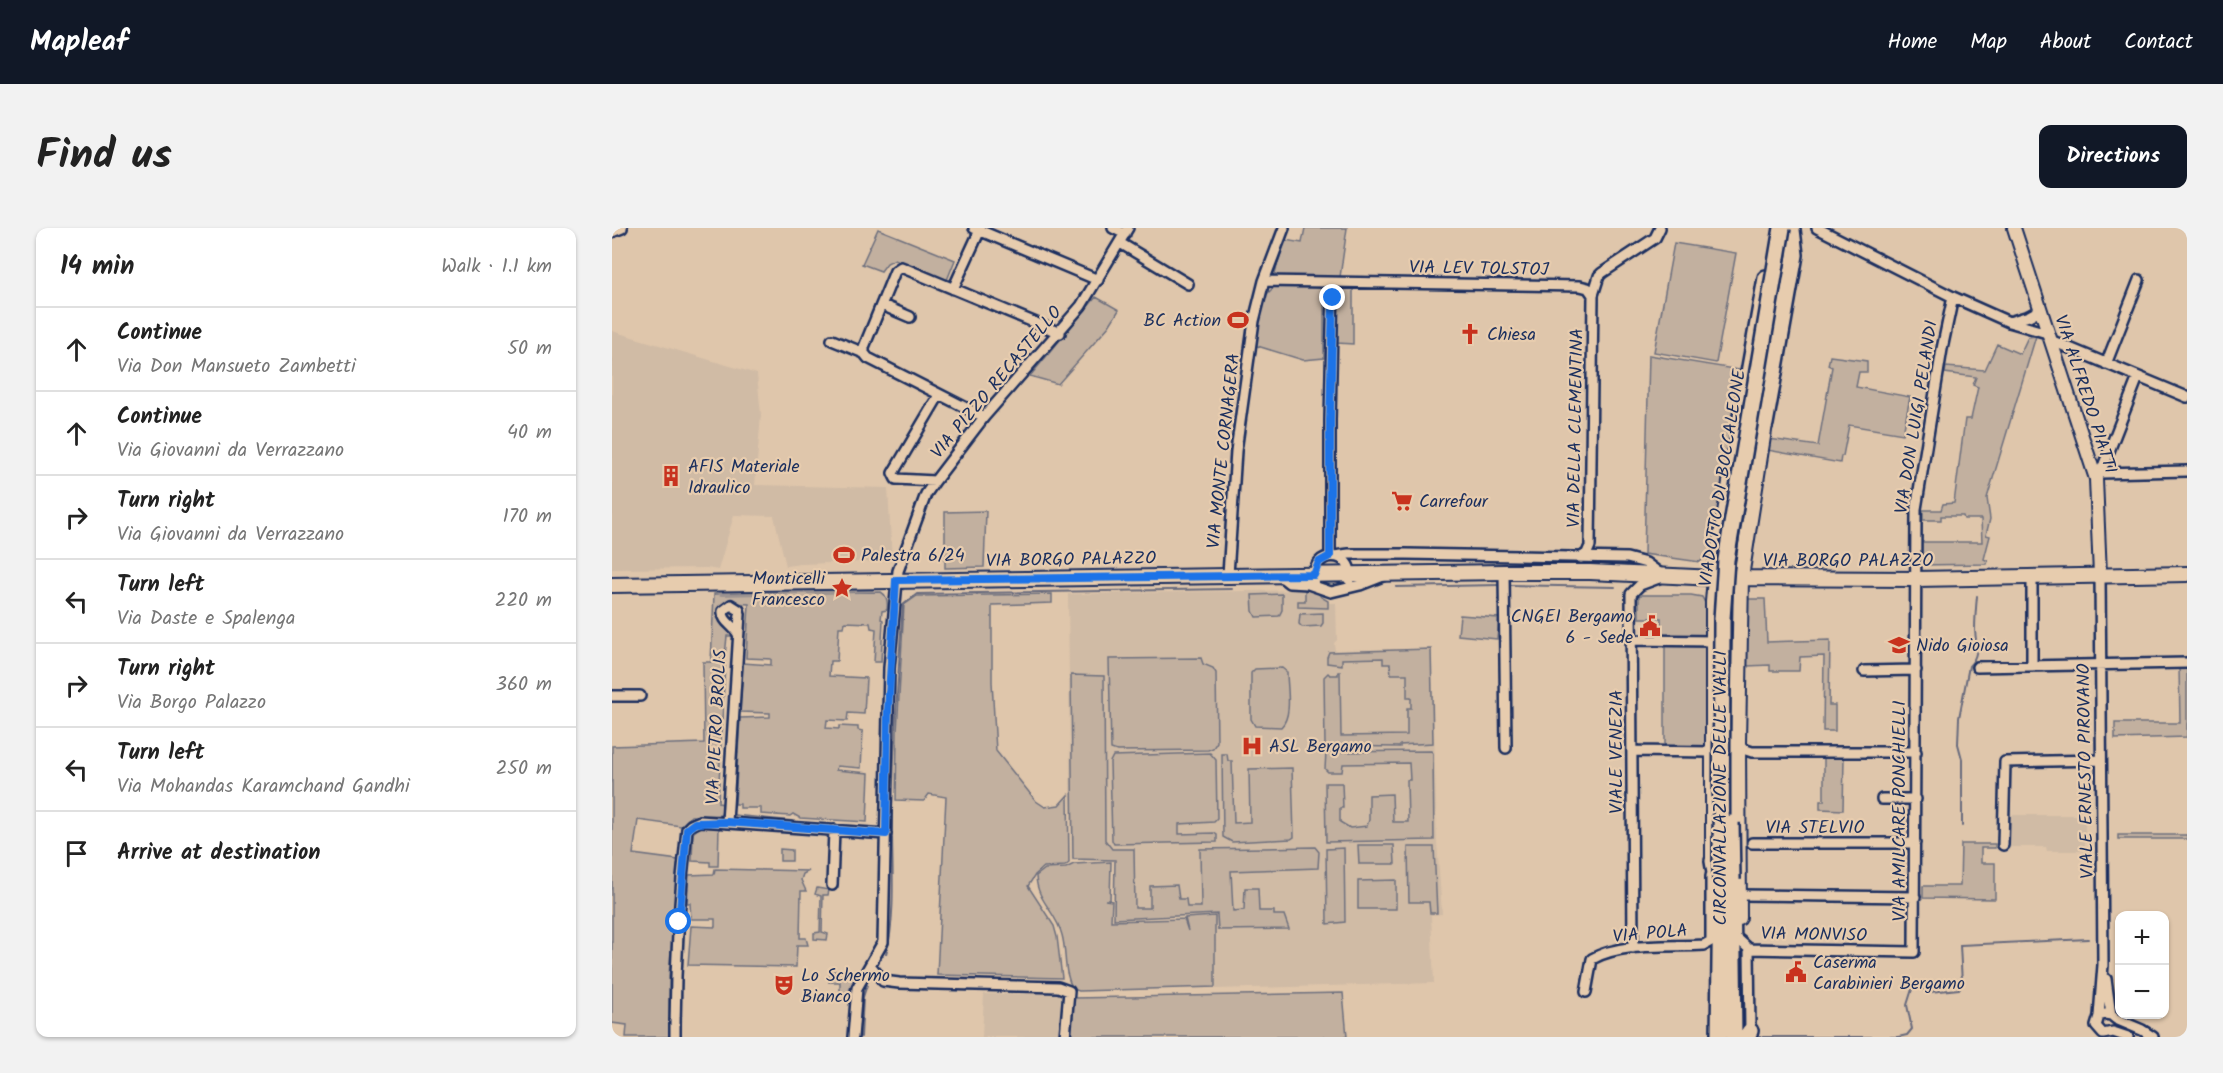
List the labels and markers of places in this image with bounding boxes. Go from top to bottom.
place label: BC Action [1144,307,1221,336]
sports icon: BC Action [1226,308,1250,332]
place label: Chiesa [1487,321,1536,350]
church icon: Chiesa [1458,322,1482,346]
place label: AFIS Materiale Idraulico [688,453,800,503]
building icon: AFIS Materiale Idraulico [659,464,683,488]
place label: Carrefour [1419,488,1489,517]
supermarket icon: Carrefour [1390,489,1414,513]
place label: Palestra 6/24 [861,542,965,571]
sports icon: Palestra 6/24 [832,543,856,567]
place label: Monticelli Francesco [752,565,826,615]
place icon: Monticelli Francesco [830,576,854,600]
place label: CNGEI Bergamo 6 - Sede [1511,603,1633,653]
public building icon: CNGEI Bergamo 6 - Sede [1638,614,1662,638]
place label: Nido Gioiosa [1916,632,2009,661]
school or university icon: Nido Gioiosa [1887,633,1911,657]
place label: ASL Bergamo [1269,733,1372,762]
hospital icon: ASL Bergamo [1240,734,1264,758]
place label: Caserma Carabinieri Bergamo [1813,949,1965,999]
public building icon: Caserma Carabinieri Bergamo [1784,960,1808,984]
place label: Lo Schermo Bianco [801,962,890,1012]
theatre icon: Lo Schermo Bianco [772,973,796,997]

